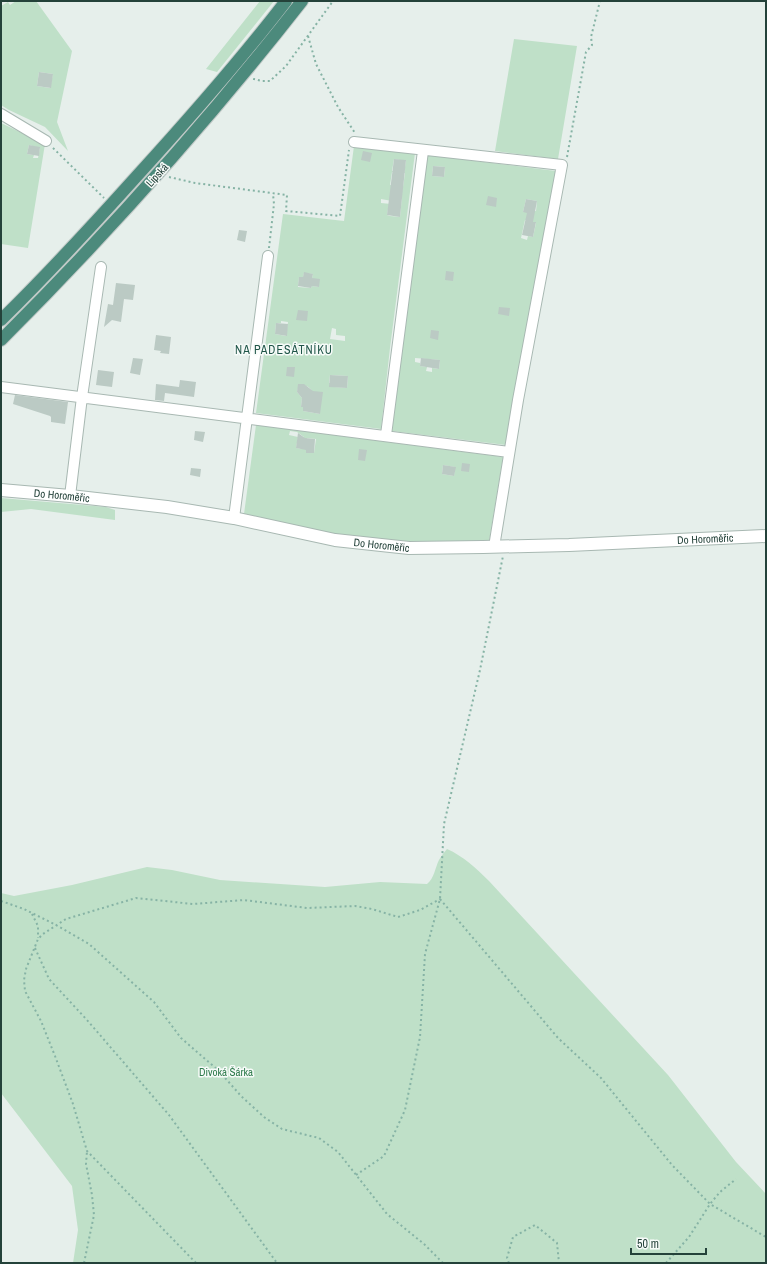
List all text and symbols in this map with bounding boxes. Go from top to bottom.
street label: Lipská [143,160,171,190]
district label: NA PADESÁTNÍKU [235,342,333,358]
street label: Do Horoměřic [33,486,91,505]
street label: Do Horoměřic [677,530,734,547]
street label: Do Horoměřic [353,535,411,555]
park label: Divoká Šárka [199,1065,253,1079]
scale bar [631,1230,706,1256]
text: 50 m [637,1236,659,1252]

